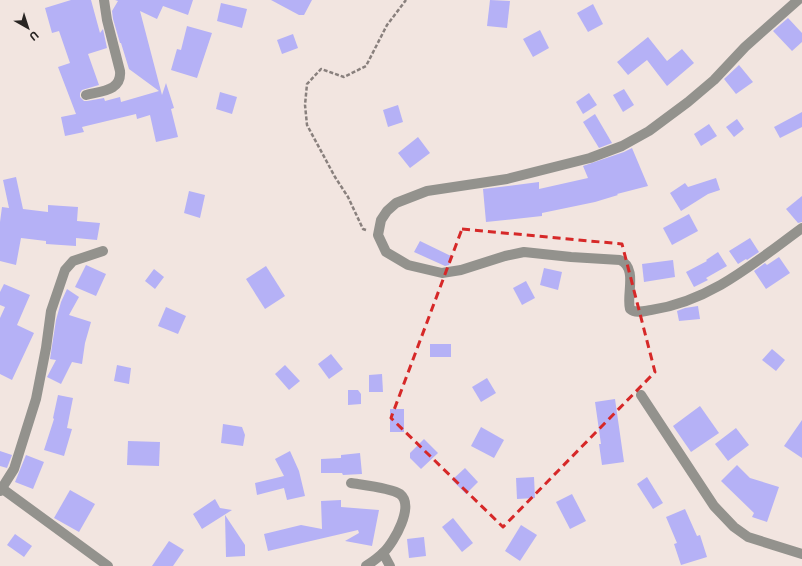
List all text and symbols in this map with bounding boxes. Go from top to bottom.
north arrow [8,8,48,48]
text: U [27,29,41,43]

